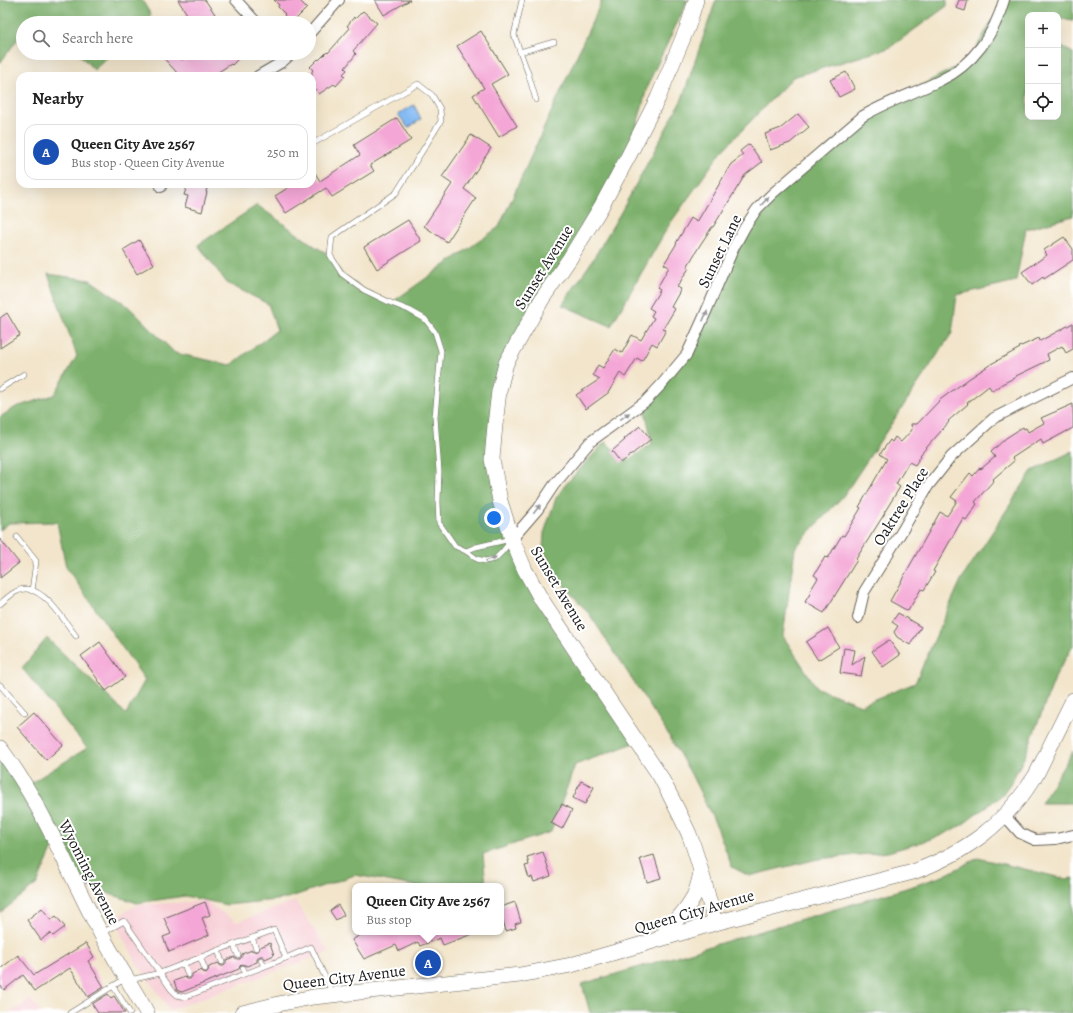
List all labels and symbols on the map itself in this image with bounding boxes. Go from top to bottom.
one-way arrow [760,196,769,206]
street label: Sunset Lane [693,211,747,292]
street label: Sunset Avenue [509,221,579,314]
one-way arrow [702,309,708,321]
one-way arrow [620,412,631,420]
street label: Oaktree Place [868,463,934,550]
one-way arrow [533,504,541,515]
your location [484,508,504,528]
street label: Sunset Avenue [525,542,593,635]
one-way arrow [486,555,498,561]
street label: Wyoming Avenue [53,815,125,929]
street label: Queen City Avenue [632,884,757,940]
pin: A [415,948,441,978]
street label: Queen City Avenue [281,960,407,996]

